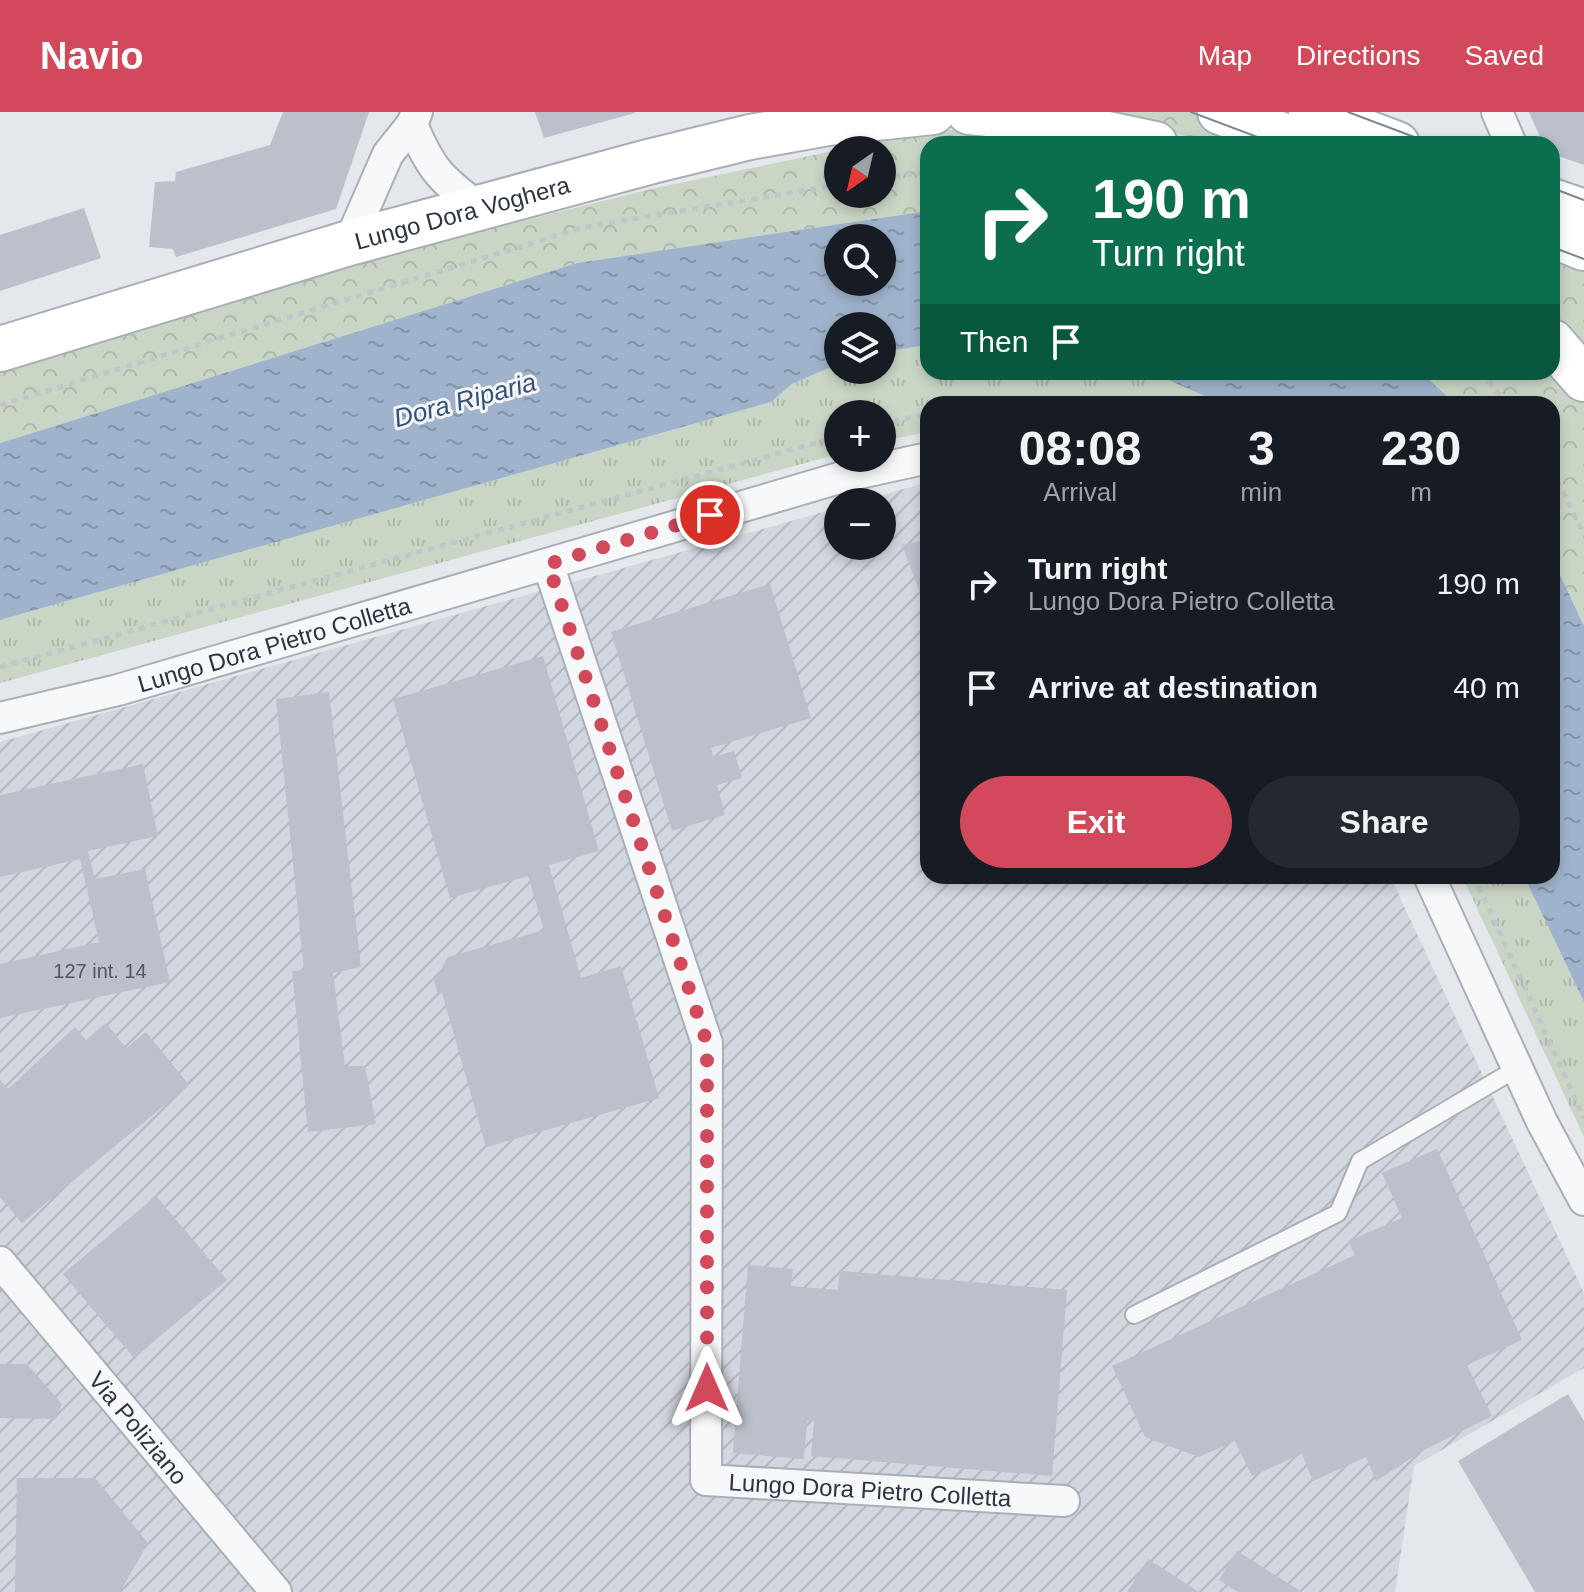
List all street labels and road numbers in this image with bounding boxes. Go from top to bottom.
street label: Lungo Dora Voghera [352,170,573,254]
street label: Lungo Dora Pietro Colletta [135,591,414,697]
street label: Via Poliziano [84,1366,193,1489]
street label: Lungo Dora Pietro Colletta [728,1468,1013,1511]

